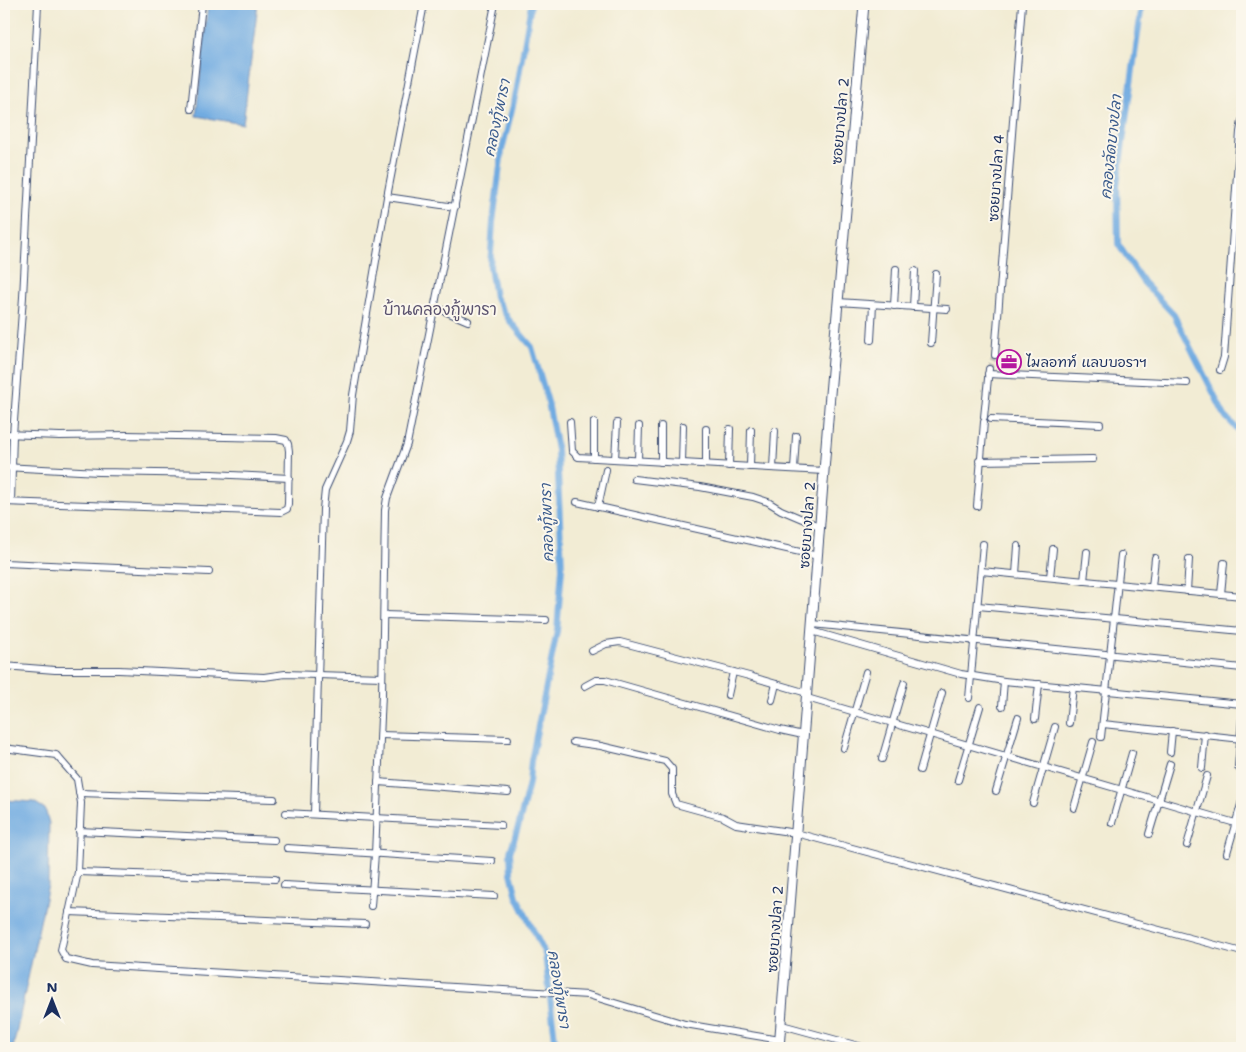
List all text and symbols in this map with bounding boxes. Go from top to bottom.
water label: คลองกู้พารา [479,76,516,159]
street label: ซอยบางปลา 2 [827,77,853,165]
water label: คลองลัดบางปลา [1096,92,1127,200]
street label: ซอยบางปลา 4 [984,134,1008,222]
district label: บ้านคลองกู้พารา [383,299,497,322]
office icon: ไมลอทท์ แลบบอราฯ [996,349,1022,375]
place label: ไมลอทท์ แลบบอราฯ [1025,353,1147,371]
street label: ซอยบางปลา 2 [795,481,819,569]
water label: คลองกู้พารา [536,482,559,563]
street label: ซอยบางปลา 2 [763,885,787,973]
water label: คลองกู้พารา [542,948,575,1031]
north arrow [28,974,78,1024]
text: N [46,978,58,996]

